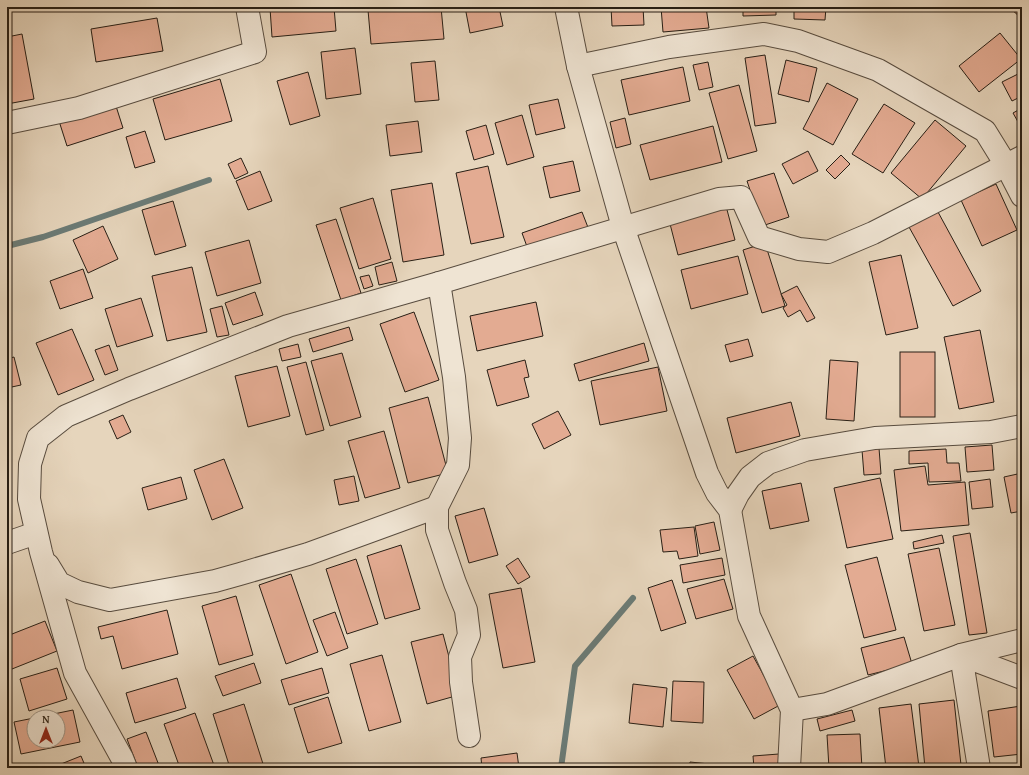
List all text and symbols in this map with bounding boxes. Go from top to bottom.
north arrow [26,709,66,749]
text: N [42,711,50,727]

